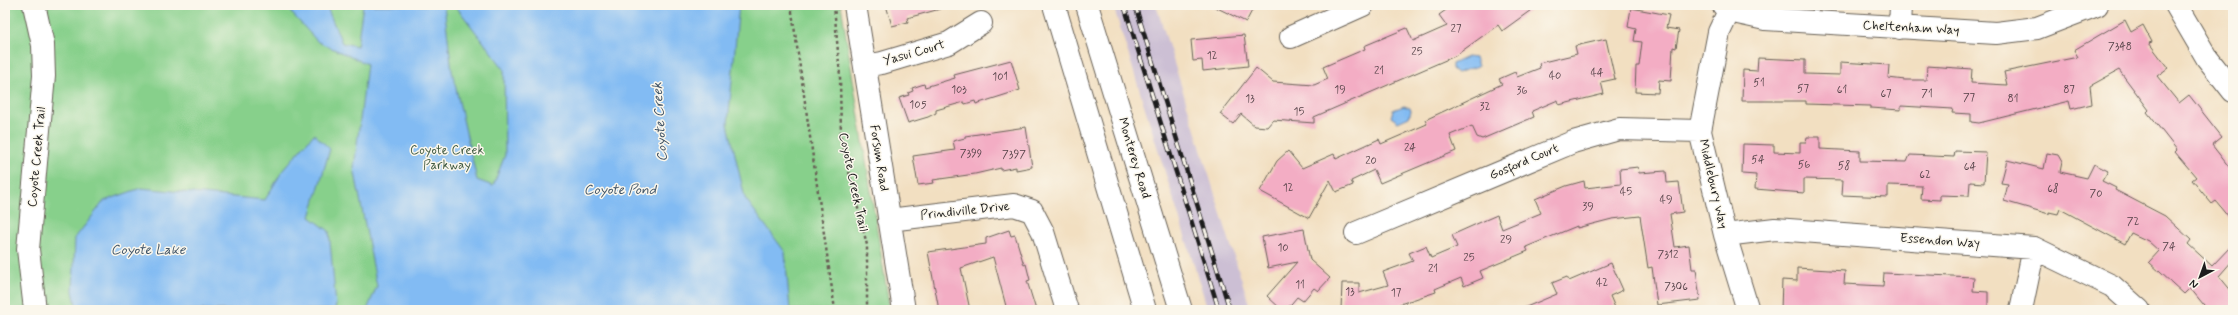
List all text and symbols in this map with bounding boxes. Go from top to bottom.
street label: Cheltenham Way [1862,17,1960,39]
house number: 27 [1451,22,1462,36]
street label: Yasui Court [881,36,947,70]
house number: 7348 [2108,40,2132,54]
house number: 25 [1411,45,1423,59]
house number: 12 [1207,49,1218,63]
house number: 21 [1374,64,1384,78]
house number: 44 [1590,66,1604,80]
house number: 40 [1549,69,1561,83]
house number: 101 [992,70,1008,84]
house number: 51 [1753,76,1765,90]
water label: Coyote Creek [648,82,672,162]
house number: 57 [1797,82,1810,96]
house number: 103 [951,83,967,97]
house number: 19 [1334,83,1346,97]
house number: 61 [1837,83,1847,97]
house number: 87 [2063,83,2075,97]
house number: 36 [1516,84,1528,98]
house number: 67 [1880,87,1892,101]
house number: 71 [1921,87,1933,101]
house number: 77 [1963,91,1976,105]
house number: 13 [1245,92,1255,106]
house number: 81 [2008,92,2018,106]
house number: 105 [909,98,927,112]
house number: 32 [1480,100,1491,114]
house number: 15 [1294,105,1305,119]
street label: Coyote Creek Trail [24,106,50,208]
street label: Monterey Road [1114,115,1154,201]
street label: Forsum Road [865,124,893,192]
street label: Coyote Creek Trail [834,131,872,233]
street label: Middlebury Way [1694,138,1732,230]
street label: Gosford Court [1487,140,1562,186]
house number: 24 [1404,141,1416,155]
park label: Coyote Creek Parkway [410,142,484,174]
house number: 7399 [960,147,982,161]
house number: 7397 [1002,148,1026,162]
house number: 54 [1751,153,1765,167]
house number: 20 [1365,154,1377,168]
house number: 56 [1798,158,1810,172]
house number: 58 [1838,159,1850,173]
house number: 64 [1964,160,1976,174]
house number: 62 [1919,168,1931,182]
water label: Coyote Pond [584,181,658,199]
house number: 12 [1283,181,1294,195]
house number: 68 [2047,182,2059,196]
house number: 45 [1620,185,1632,199]
house number: 70 [2090,187,2102,201]
house number: 49 [1660,193,1672,207]
street label: Prindiville Drive [919,198,1011,224]
house number: 39 [1582,200,1594,214]
house number: 72 [2127,215,2139,229]
street label: Essendon Way [1899,230,1981,252]
house number: 29 [1500,233,1512,247]
house number: 74 [2162,240,2176,254]
water label: Coyote Lake [111,241,186,259]
house number: 10 [1277,241,1289,255]
house number: 7312 [1658,248,1679,262]
house number: 25 [1463,251,1475,265]
north arrow [2180,257,2220,297]
house number: 21 [1428,262,1438,276]
house number: 42 [1596,276,1608,290]
text: N [2187,276,2201,291]
house number: 11 [1295,278,1305,292]
house number: 7306 [1664,280,1688,294]
house number: 13 [1345,285,1355,299]
house number: 17 [1391,286,1402,300]

